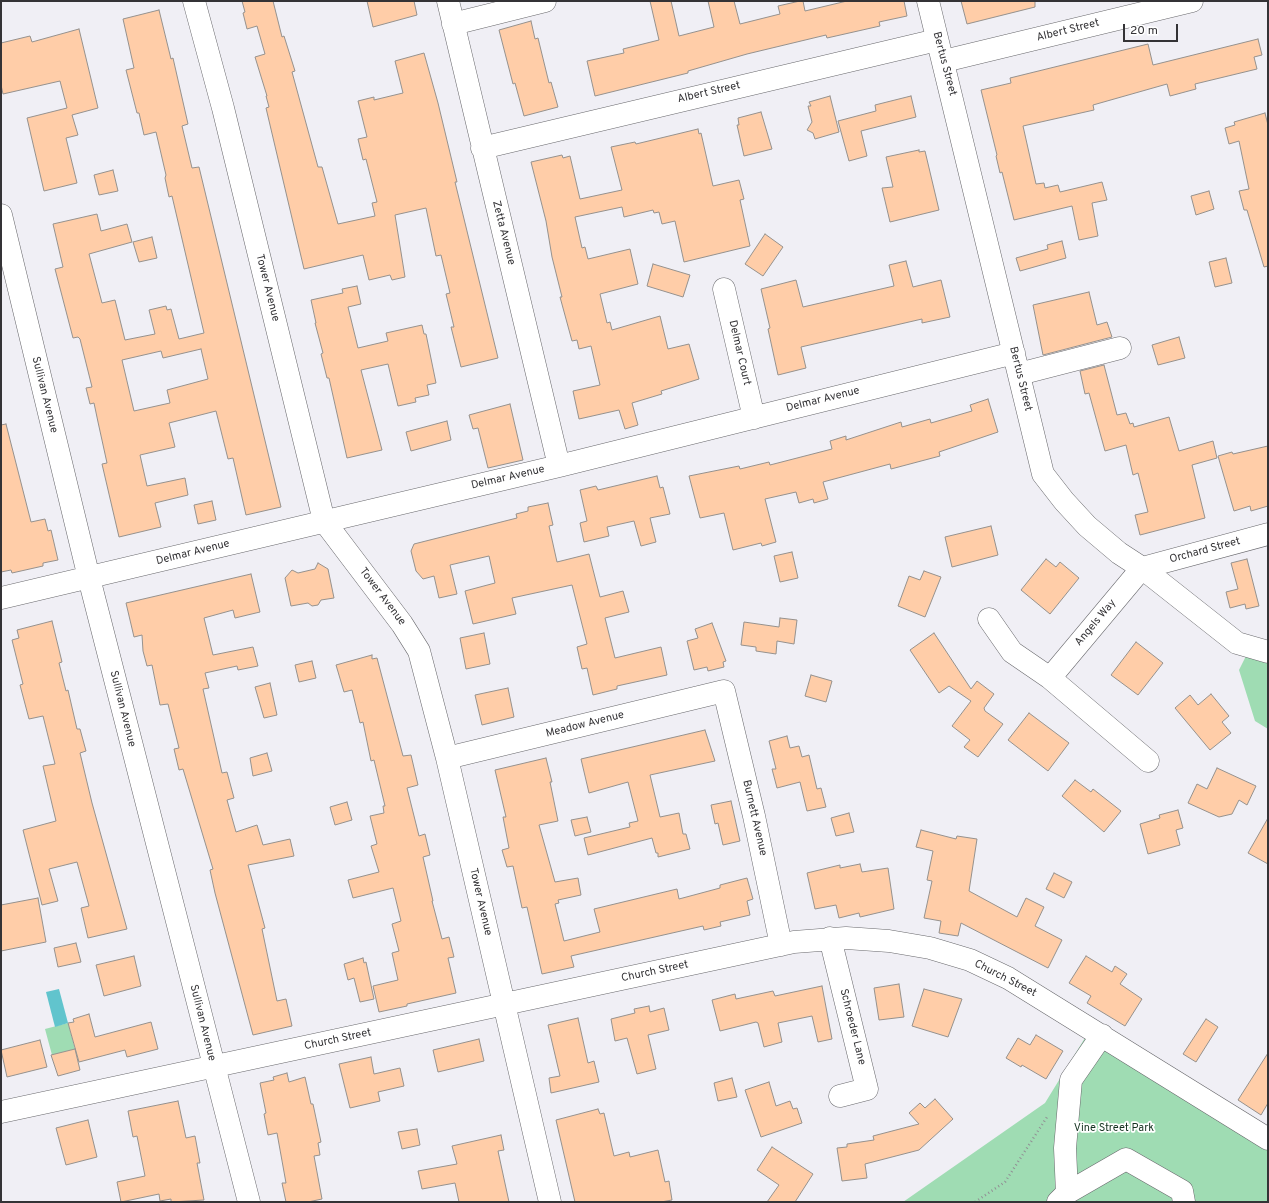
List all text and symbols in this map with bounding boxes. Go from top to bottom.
scale bar [1125,16,1180,42]
street label: Albert Street [1035,17,1101,45]
text: 20 m [1130,23,1158,39]
street label: Bertus Street [929,30,959,98]
street label: Albert Street [676,79,742,107]
street label: Zetta Avenue [489,199,517,267]
street label: Tower Avenue [252,253,282,323]
street label: Delmar Court [725,319,753,387]
street label: Bertus Street [1006,345,1034,413]
street label: Sullivan Avenue [28,355,60,435]
street label: Delmar Avenue [785,385,861,415]
street label: Delmar Avenue [470,463,546,493]
street label: Orchard Street [1168,535,1242,567]
street label: Delmar Avenue [155,538,231,568]
street label: Tower Avenue [356,566,408,628]
street label: Angels Way [1073,597,1119,649]
street label: Sullivan Avenue [106,669,138,749]
street label: Meadow Avenue [545,709,625,741]
street label: Burnett Avenue [739,779,769,857]
street label: Tower Avenue [466,867,494,937]
street label: Church Street [620,958,690,986]
street label: Church Street [972,958,1038,1000]
street label: Sullivan Avenue [186,983,218,1063]
street label: Schroeder Lane [836,988,868,1066]
street label: Church Street [303,1026,373,1054]
park label: Vine Street Park [1074,1122,1154,1136]

